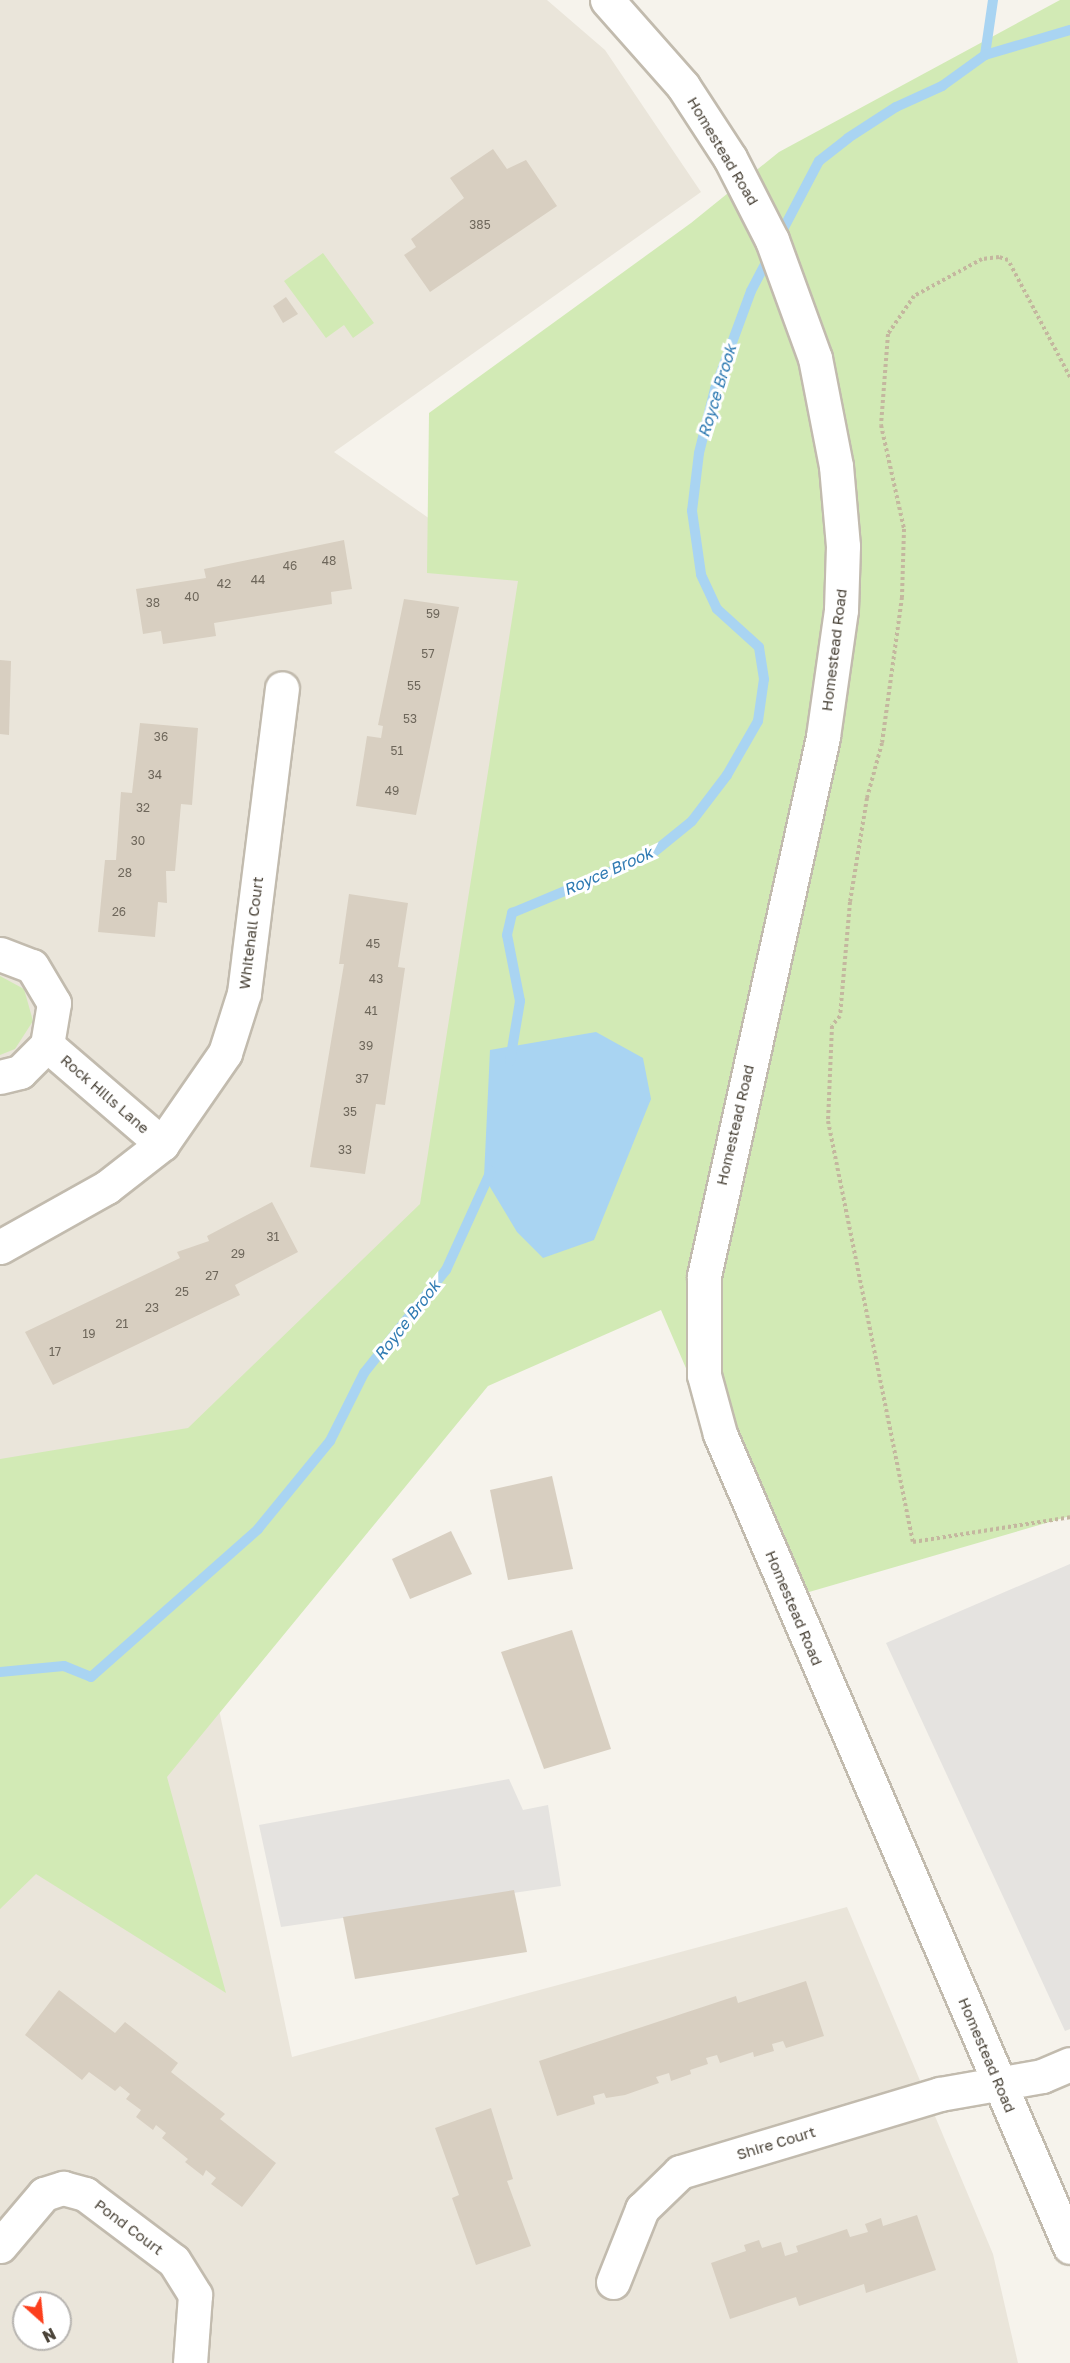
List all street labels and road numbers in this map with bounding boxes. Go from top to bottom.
street label: Homestead Road [684,94,762,208]
street label: Homestead Road [818,588,850,712]
street label: Whitehall Court [235,875,267,991]
street label: Rock Hills Lane [57,1051,153,1137]
street label: Homestead Road [712,1063,758,1187]
street label: Homestead Road [762,1548,826,1668]
street label: Homestead Road [955,1995,1019,2115]
street label: Shire Court [734,2122,818,2164]
street label: Pond Court [91,2195,167,2259]

